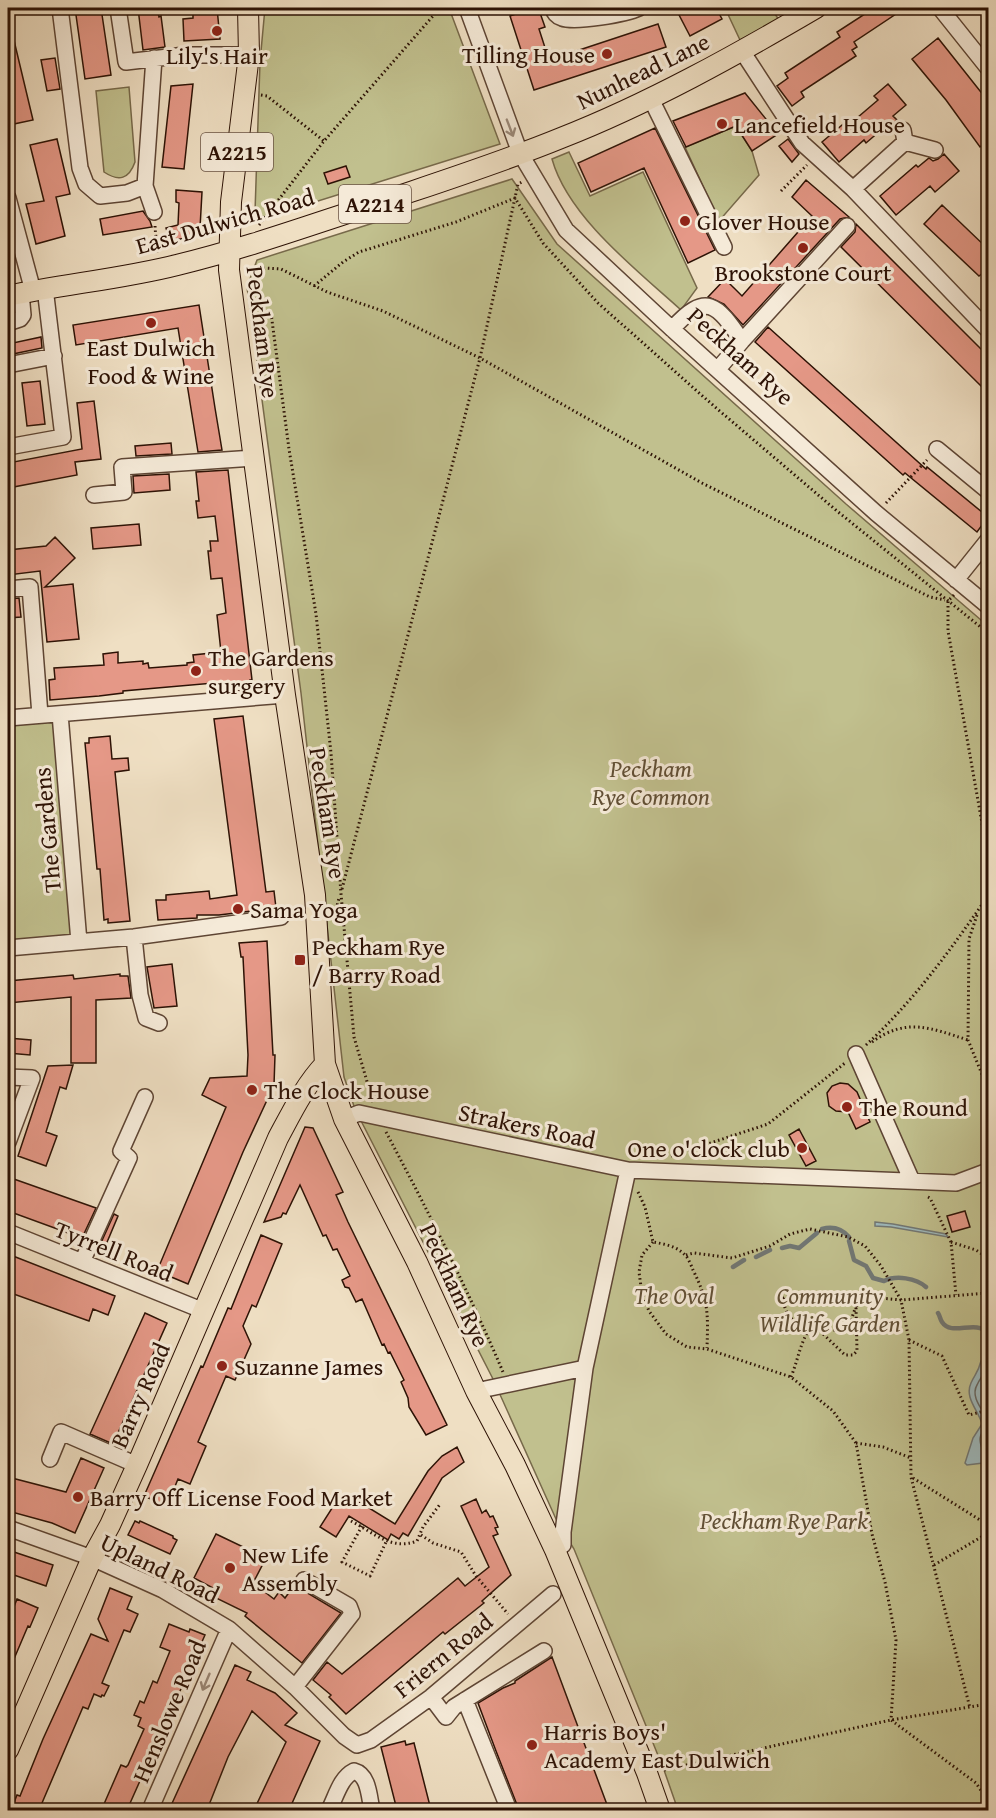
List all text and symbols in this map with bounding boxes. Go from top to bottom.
marker: Lily's Hair [210,24,224,38]
street label: Nunhead Lane [571,24,715,118]
place label: Tilling House [462,37,595,72]
place label: Lily's Hair [166,38,268,73]
marker: Tilling House [600,47,614,61]
place label: Lancefield House [734,107,905,142]
marker: Lancefield House [715,117,729,131]
one-way arrow [505,118,516,137]
road number: A2215 [201,133,273,171]
street label: East Dulwich Road [132,179,318,263]
road number: A2214 [339,185,411,223]
place label: Glover House [697,204,829,239]
marker: Glover House [678,214,692,228]
marker: Brookstone Court [796,241,810,255]
place label: Brookstone Court [715,255,892,290]
street label: Peckham Rye [238,264,288,400]
street label: Peckham Rye [680,299,802,413]
marker: East Dulwich Food & Wine [144,316,158,330]
place label: East Dulwich Food & Wine [87,330,216,393]
place label: The Gardens surgery [208,640,334,703]
marker: The Gardens surgery [189,664,203,678]
street label: Peckham Rye [300,745,356,881]
park label: Peckham Rye Common [591,751,710,814]
street label: The Gardens [24,766,70,894]
place label: Sama Yoga [250,892,358,927]
marker: Sama Yoga [231,902,245,916]
place label: Peckham Rye / Barry Road [312,929,445,992]
marker: Peckham Rye / Barry Road [293,953,307,967]
place label: The Clock House [264,1073,429,1108]
marker: The Clock House [245,1083,259,1097]
place label: The Round [859,1090,968,1125]
street label: Strakers Road [455,1094,599,1158]
marker: The Round [840,1100,854,1114]
place label: One o'clock club [628,1131,790,1166]
marker: One o'clock club [795,1141,809,1155]
street label: Tyrrell Road [49,1211,179,1291]
street label: Peckham Rye [411,1217,499,1353]
park label: The Oval [634,1278,714,1313]
park label: Community Wildlife Garden [759,1278,901,1341]
street label: Barry Road [101,1336,179,1453]
place label: Suzanne James [234,1349,383,1384]
marker: Suzanne James [215,1359,229,1373]
place label: Barry Off License Food Market [90,1480,393,1515]
marker: Barry Off License Food Market [71,1490,85,1504]
park label: Peckham Rye Park [699,1503,868,1538]
street label: Upland Road [95,1524,226,1612]
place label: New Life Assembly [242,1537,338,1600]
marker: New Life Assembly [223,1561,237,1575]
street label: Friern Road [386,1604,500,1706]
street label: Henslowe Road [123,1634,215,1788]
one-way arrow [200,1673,211,1691]
place label: Harris Boys' Academy East Dulwich [544,1714,771,1777]
marker: Harris Boys' Academy East Dulwich [525,1738,539,1752]

